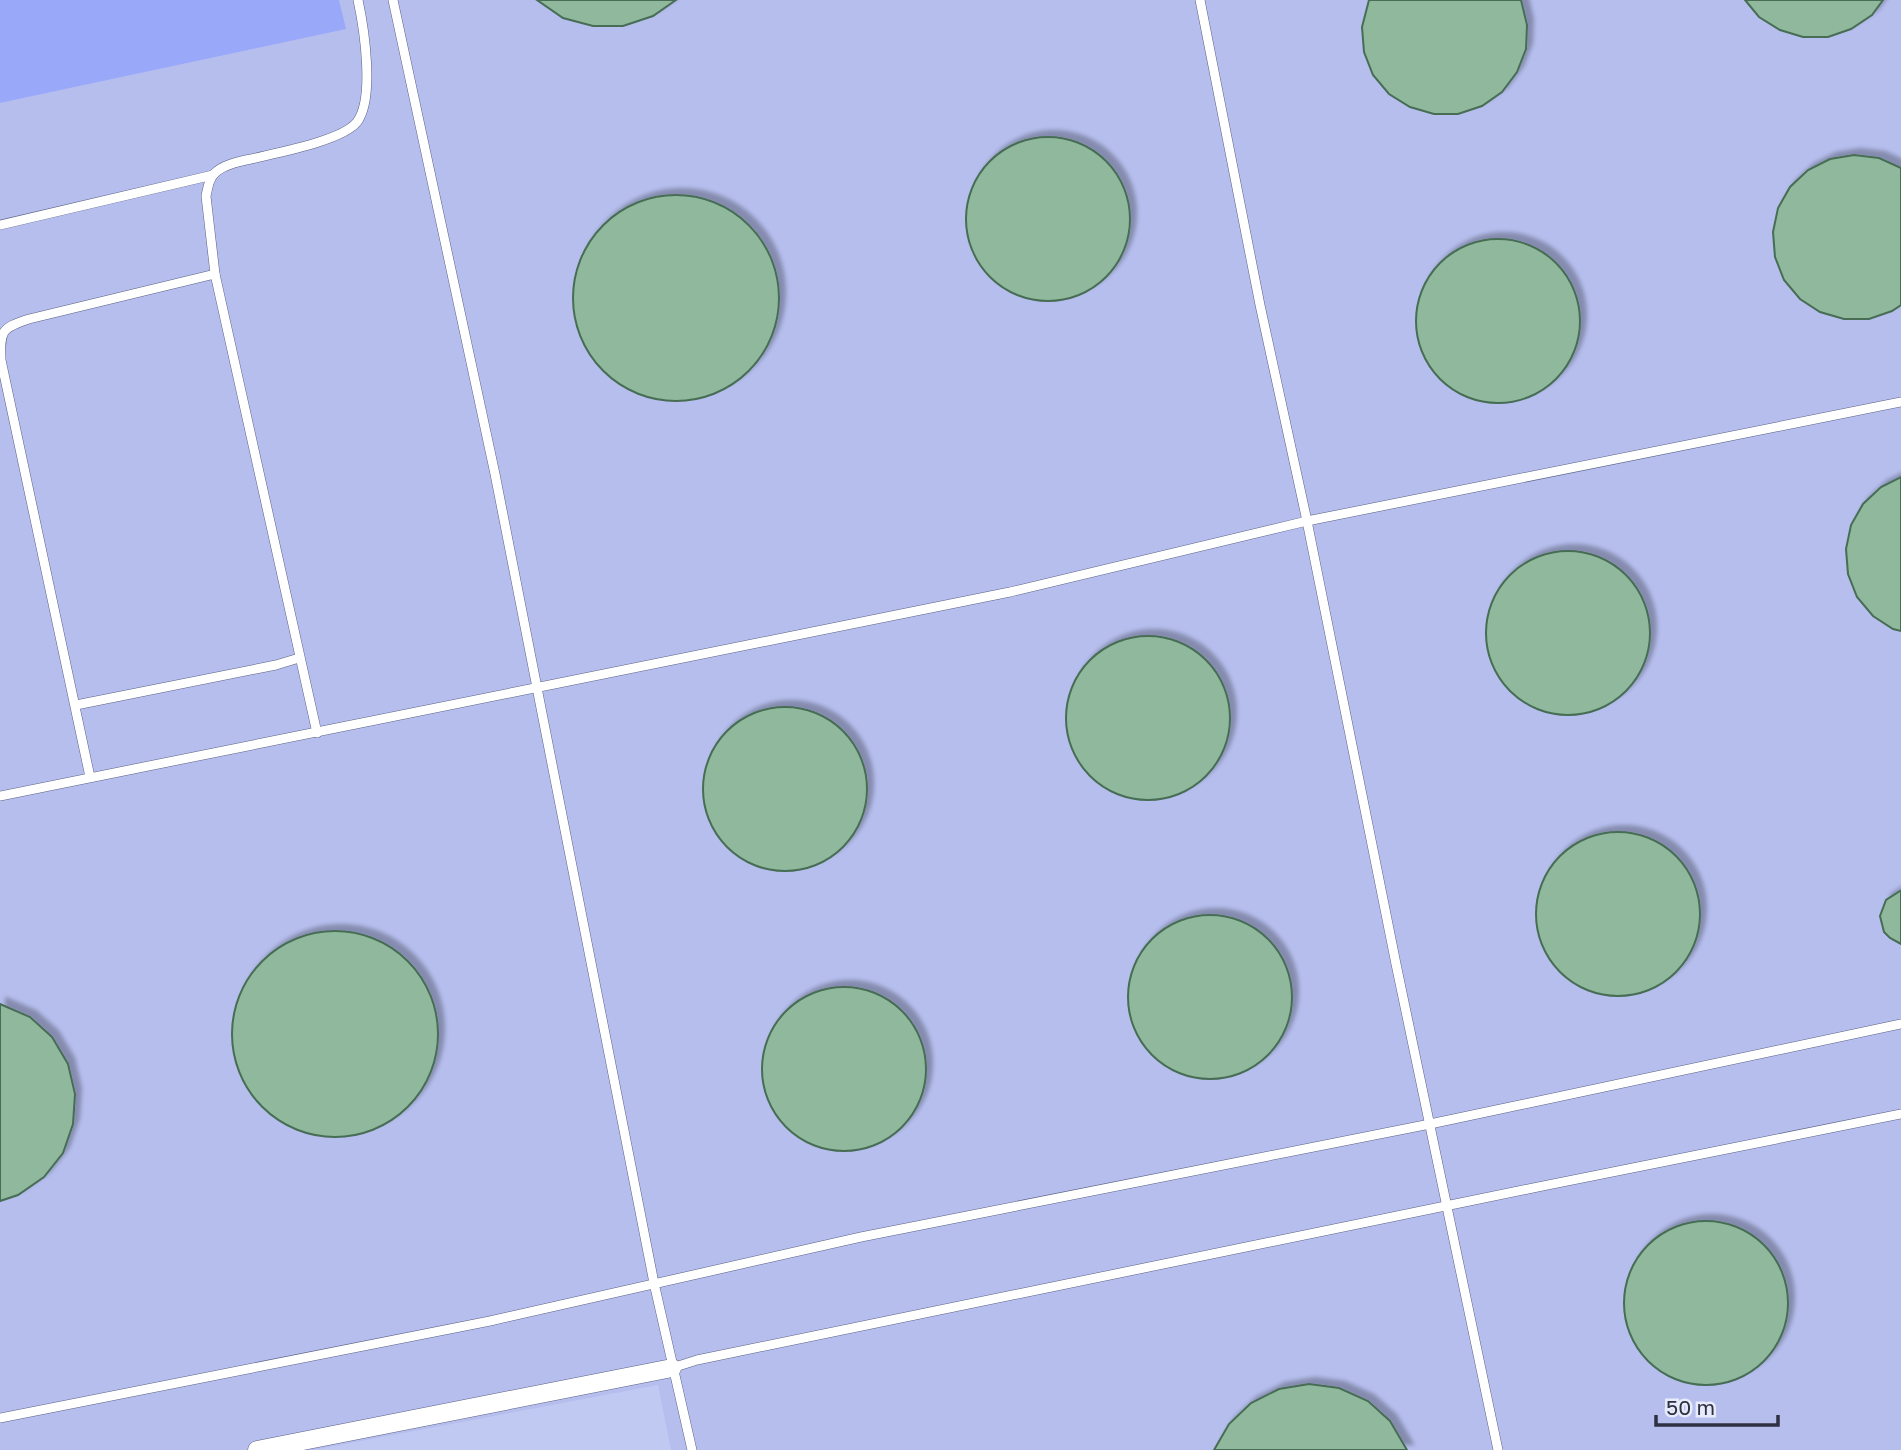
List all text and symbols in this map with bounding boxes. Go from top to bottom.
scale bar [1656,1384,1778,1428]
text: 50 m [1666,1394,1715,1420]

